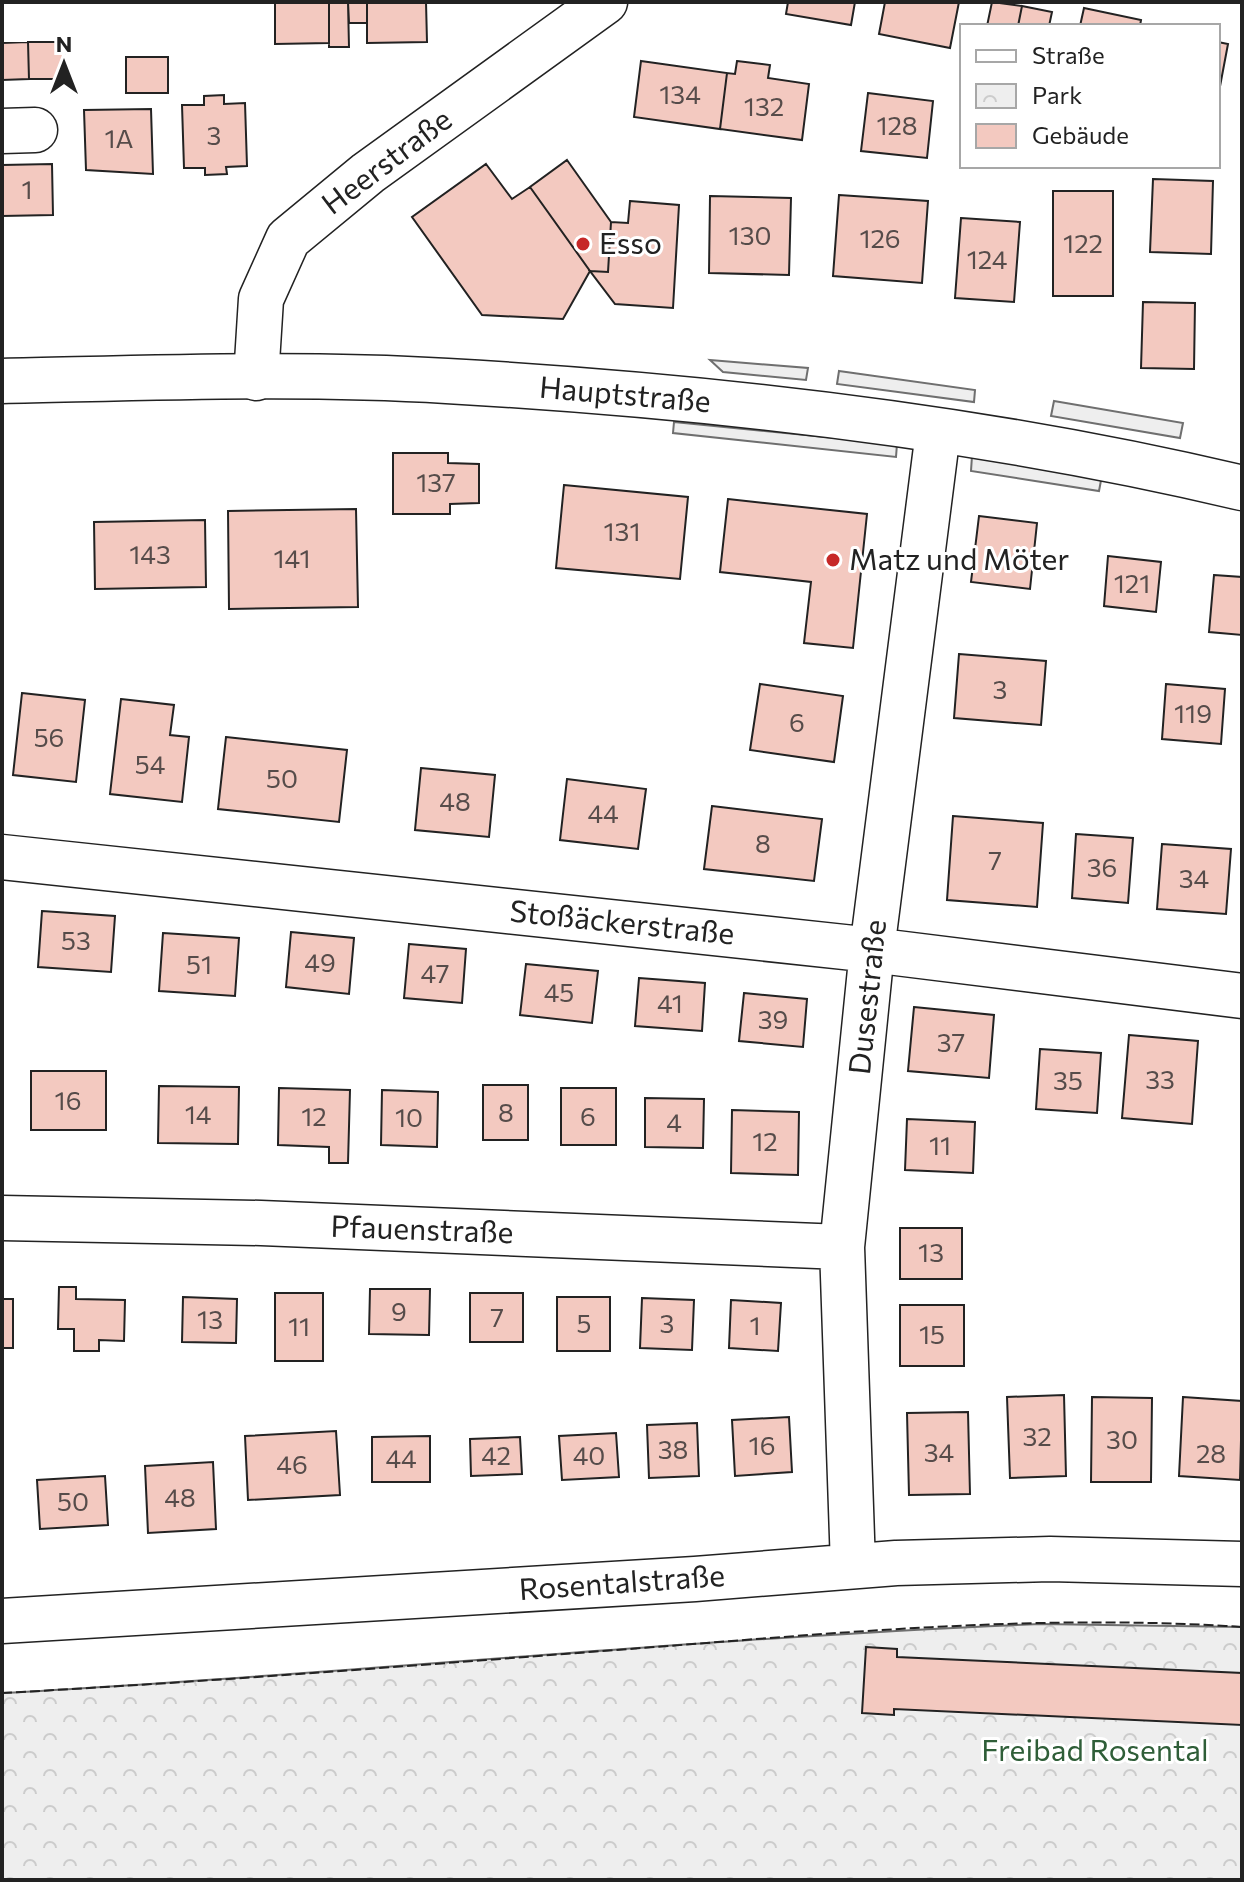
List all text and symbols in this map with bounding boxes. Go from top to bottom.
north arrow [24,24,104,104]
legend [960,24,1220,168]
text: N [56,30,72,57]
text: Straße [1032,40,1105,69]
house number: 134 [659,78,701,109]
text: Park [1032,80,1082,109]
house number: 132 [744,90,784,121]
street label: Heerstraße [313,99,458,221]
house number: 128 [876,109,918,140]
house number: 3 [207,119,221,150]
text: Gebäude [1032,120,1129,149]
house number: 1A [104,122,134,153]
house number: 1 [21,173,33,204]
house number: 130 [729,219,771,250]
house number: 126 [859,222,901,253]
place label: Esso [599,223,662,260]
house number: 122 [1063,227,1103,258]
marker: Esso [574,235,592,253]
house number: 124 [967,243,1007,274]
street label: Hauptstraße [538,367,713,418]
house number: 137 [416,466,456,497]
house number: 131 [603,515,641,546]
house number: 143 [129,538,171,569]
place label: Matz und Möter [849,539,1069,576]
house number: 141 [273,542,311,573]
marker: Matz und Möter [824,551,842,569]
house number: 121 [1114,567,1150,598]
house number: 3 [993,673,1007,704]
house number: 119 [1174,697,1212,728]
house number: 6 [789,706,805,737]
house number: 56 [34,721,64,752]
house number: 54 [135,748,165,779]
house number: 50 [266,762,298,793]
house number: 48 [439,785,471,816]
house number: 44 [587,797,619,828]
house number: 8 [755,827,771,858]
house number: 7 [988,844,1002,875]
house number: 36 [1087,851,1117,882]
house number: 34 [1179,862,1209,893]
street label: Stoßäckerstraße [508,890,736,951]
street label: Dusestraße [839,917,892,1076]
house number: 53 [61,924,91,955]
house number: 49 [304,946,336,977]
house number: 51 [186,948,212,979]
house number: 47 [421,957,449,988]
house number: 45 [544,976,574,1007]
house number: 41 [657,987,683,1018]
house number: 39 [758,1003,788,1034]
house number: 37 [937,1026,965,1057]
house number: 33 [1145,1063,1175,1094]
house number: 35 [1053,1064,1083,1095]
house number: 16 [55,1084,81,1115]
house number: 8 [498,1096,514,1127]
house number: 14 [185,1098,211,1129]
house number: 12 [301,1100,327,1131]
house number: 6 [580,1100,596,1131]
house number: 10 [395,1101,423,1132]
house number: 4 [666,1106,682,1137]
house number: 12 [752,1125,778,1156]
house number: 11 [929,1129,951,1160]
street label: Pfauenstraße [330,1206,514,1249]
house number: 13 [918,1236,944,1267]
house number: 9 [391,1295,407,1326]
house number: 7 [490,1301,504,1332]
house number: 13 [197,1303,223,1334]
house number: 5 [577,1307,591,1338]
house number: 3 [660,1307,674,1338]
house number: 1 [749,1309,761,1340]
house number: 11 [288,1310,310,1341]
house number: 15 [919,1318,945,1349]
house number: 32 [1022,1420,1052,1451]
house number: 30 [1106,1423,1138,1454]
house number: 16 [749,1429,775,1460]
house number: 38 [658,1433,688,1464]
house number: 34 [924,1436,954,1467]
house number: 28 [1196,1437,1226,1468]
house number: 42 [481,1439,511,1470]
house number: 40 [573,1439,605,1470]
house number: 44 [385,1442,417,1473]
house number: 46 [276,1448,308,1479]
house number: 48 [164,1481,196,1512]
house number: 50 [57,1485,89,1516]
street label: Rosentalstraße [518,1555,726,1606]
park label: Freibad Rosental [981,1730,1209,1767]

